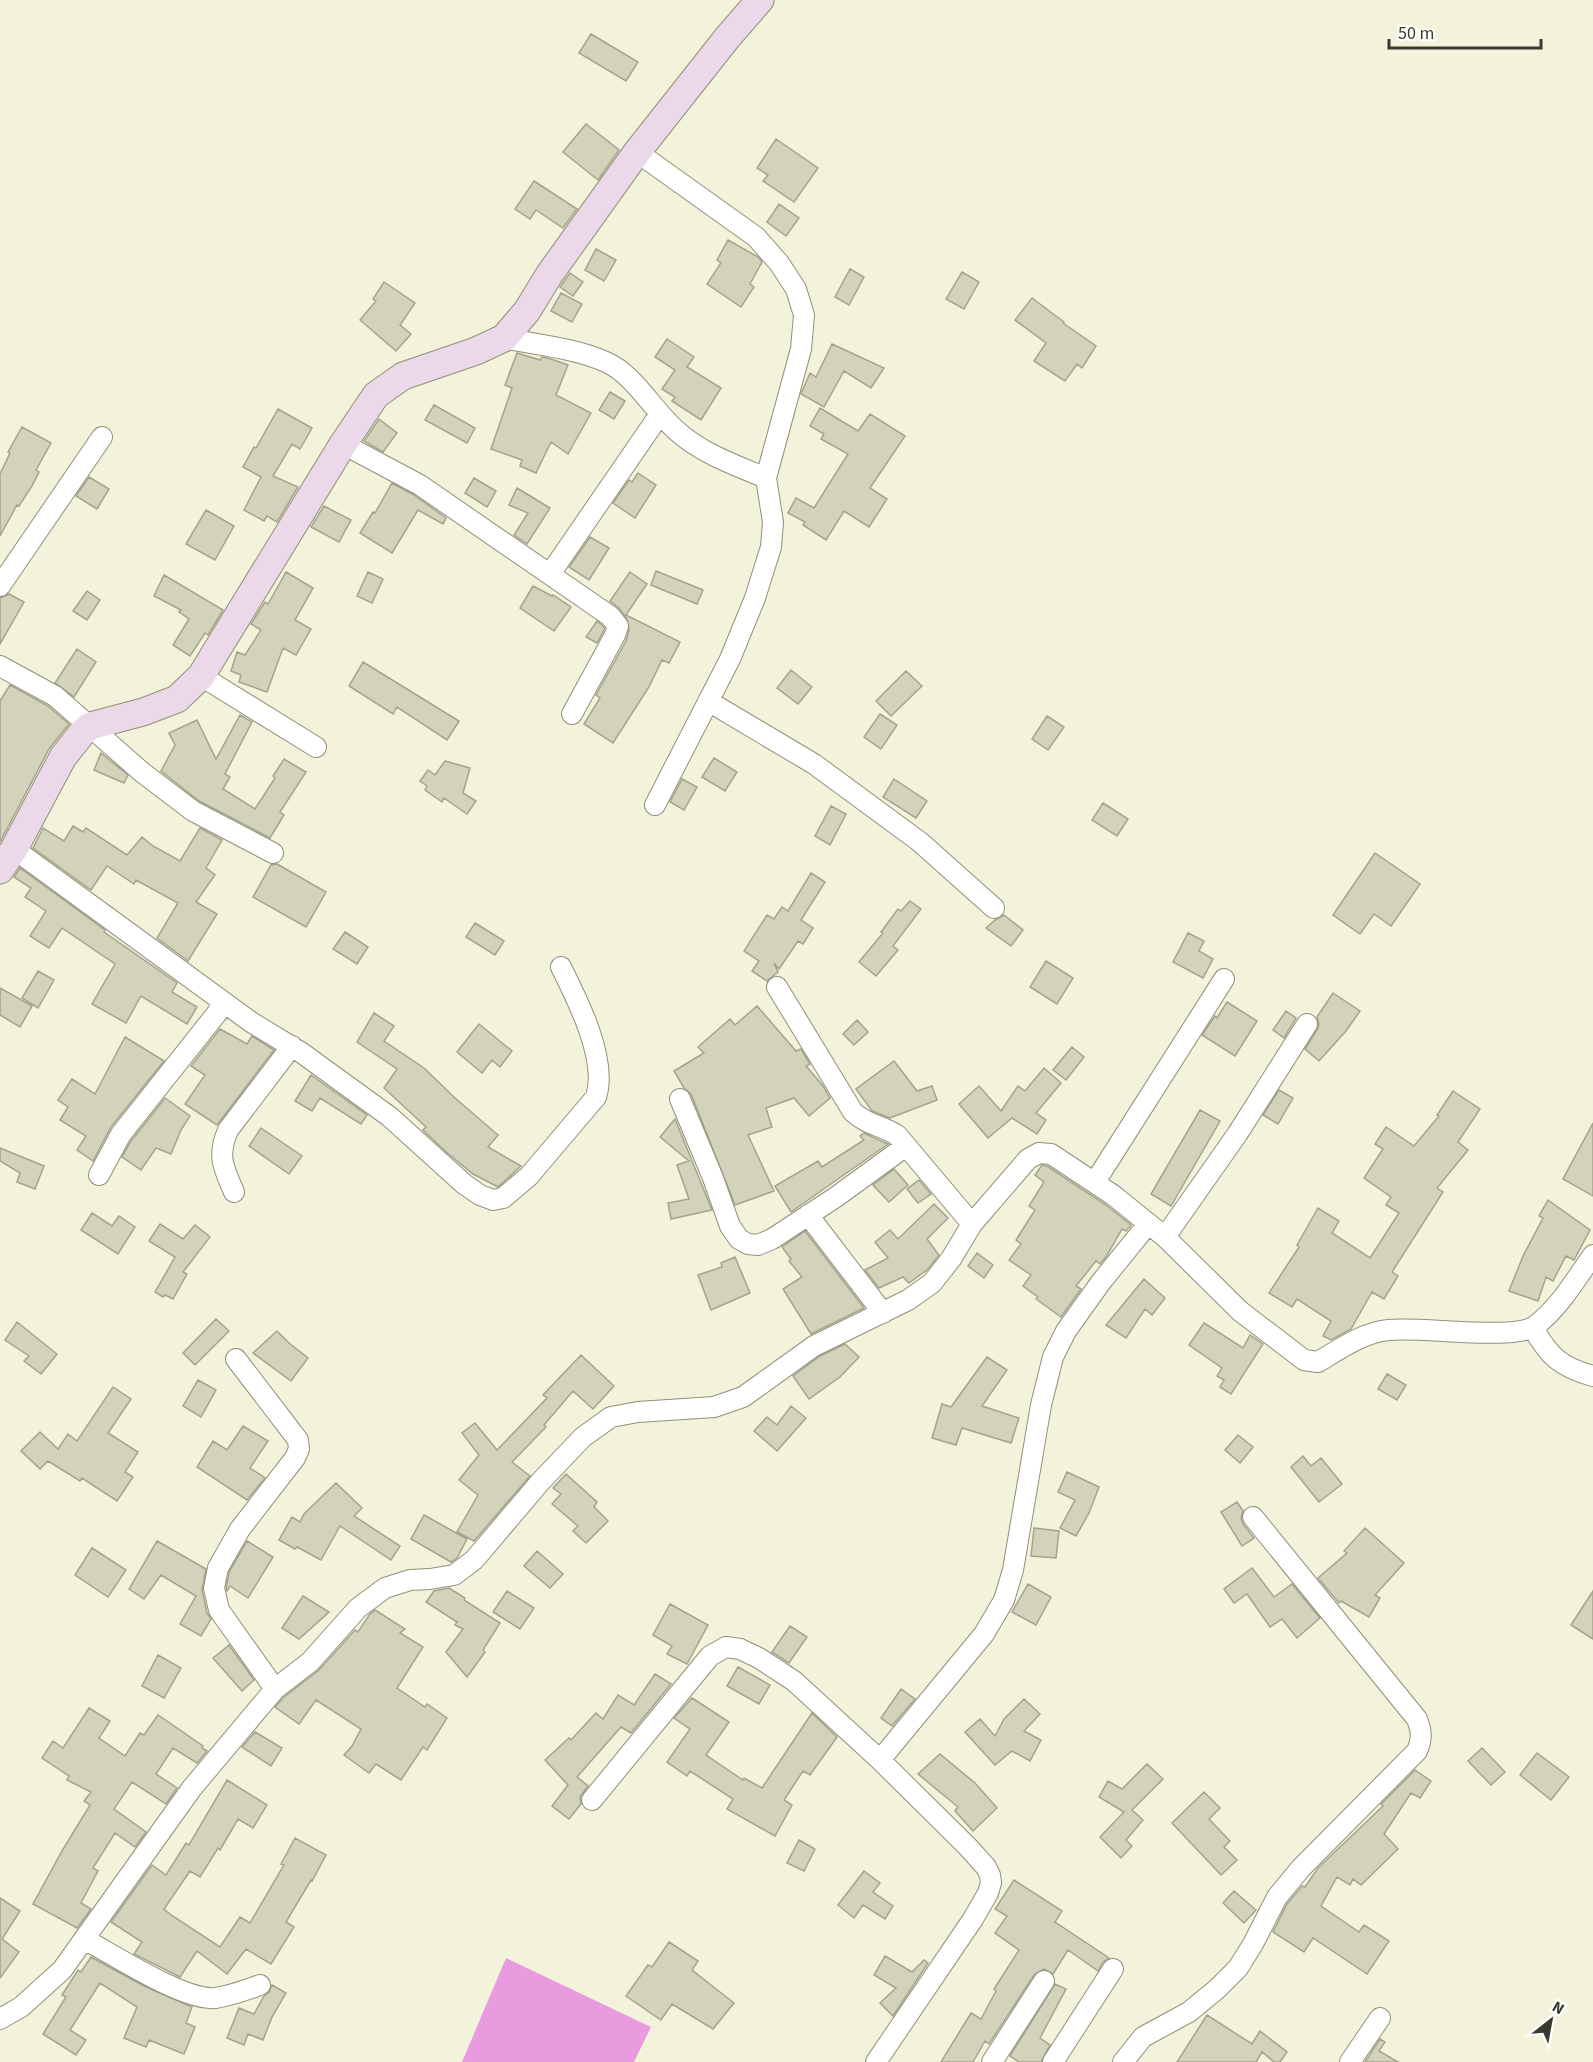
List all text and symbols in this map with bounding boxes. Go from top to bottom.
scale bar [1389,12,1540,50]
text: 50 m [1398,21,1434,46]
north arrow [1521,1990,1581,2050]
text: N [1548,1996,1568,2020]

